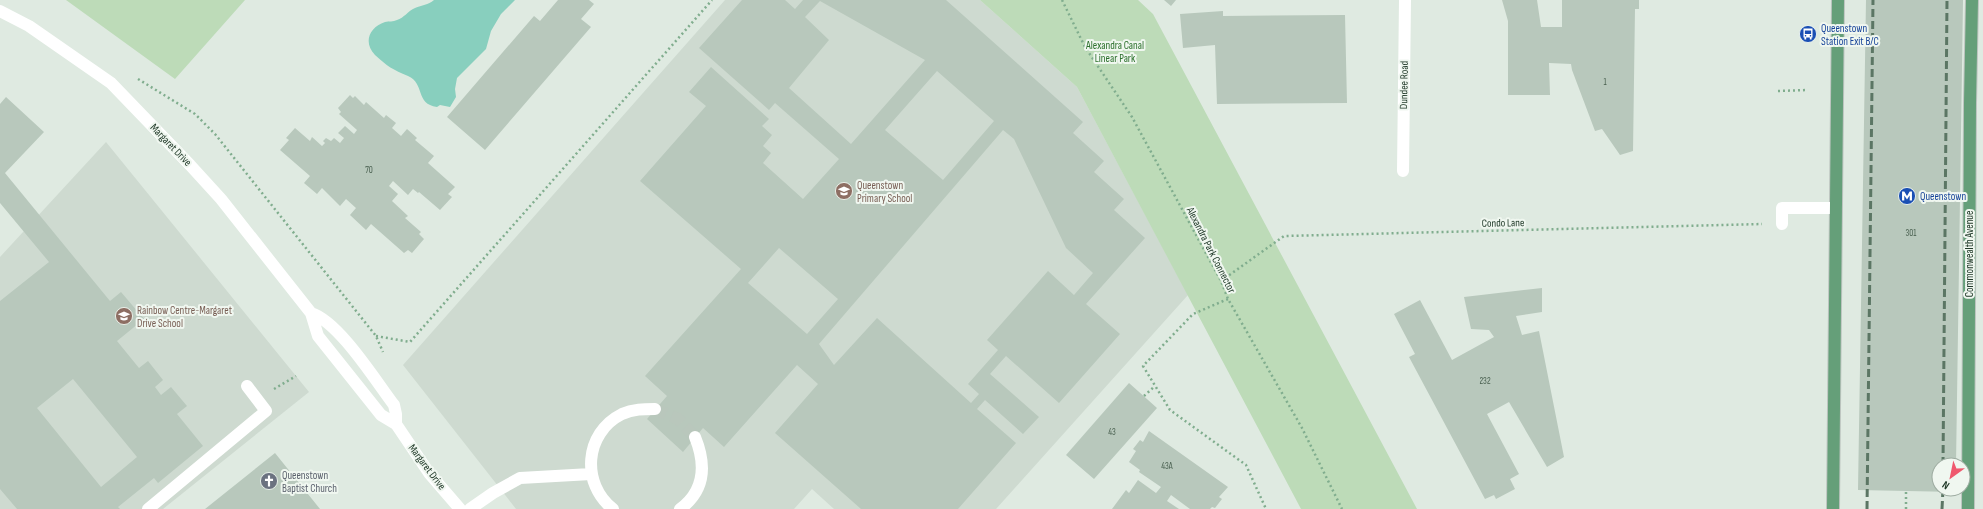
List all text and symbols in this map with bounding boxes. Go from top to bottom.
place label: Queenstown Station Exit B/C [1821,22,1879,48]
bus stop icon: Queenstown Station Exit B/C [1798,24,1818,44]
park label: Alexandra Canal Linear Park [1085,39,1144,65]
street label: Dundee Road [1397,60,1411,109]
house number: 1 [1603,77,1607,88]
street label: Margaret Drive [148,121,194,169]
house number: 70 [365,165,373,176]
place label: Queenstown Primary School [857,179,912,205]
school or university icon: Queenstown Primary School [834,181,854,201]
metro station icon: Queenstown [1897,186,1917,206]
place label: Queenstown [1920,190,1966,203]
street label: Alexandra Park Connector [1183,204,1238,295]
street label: Commonwealth Avenue [1963,211,1976,297]
street label: Condo Lane [1481,216,1525,230]
house number: 301 [1906,228,1917,239]
place label: Rainbow Centre-Margaret Drive School [137,304,233,330]
school or university icon: Rainbow Centre-Margaret Drive School [114,306,134,326]
house number: 232 [1479,376,1491,387]
house number: 43 [1108,427,1116,438]
street label: Margaret Drive [406,442,448,492]
north arrow [1931,457,1971,497]
house number: 43A [1161,461,1173,472]
place label: Queenstown Baptist Church [282,469,337,495]
church icon: Queenstown Baptist Church [259,471,279,491]
text: N [1940,478,1952,492]

